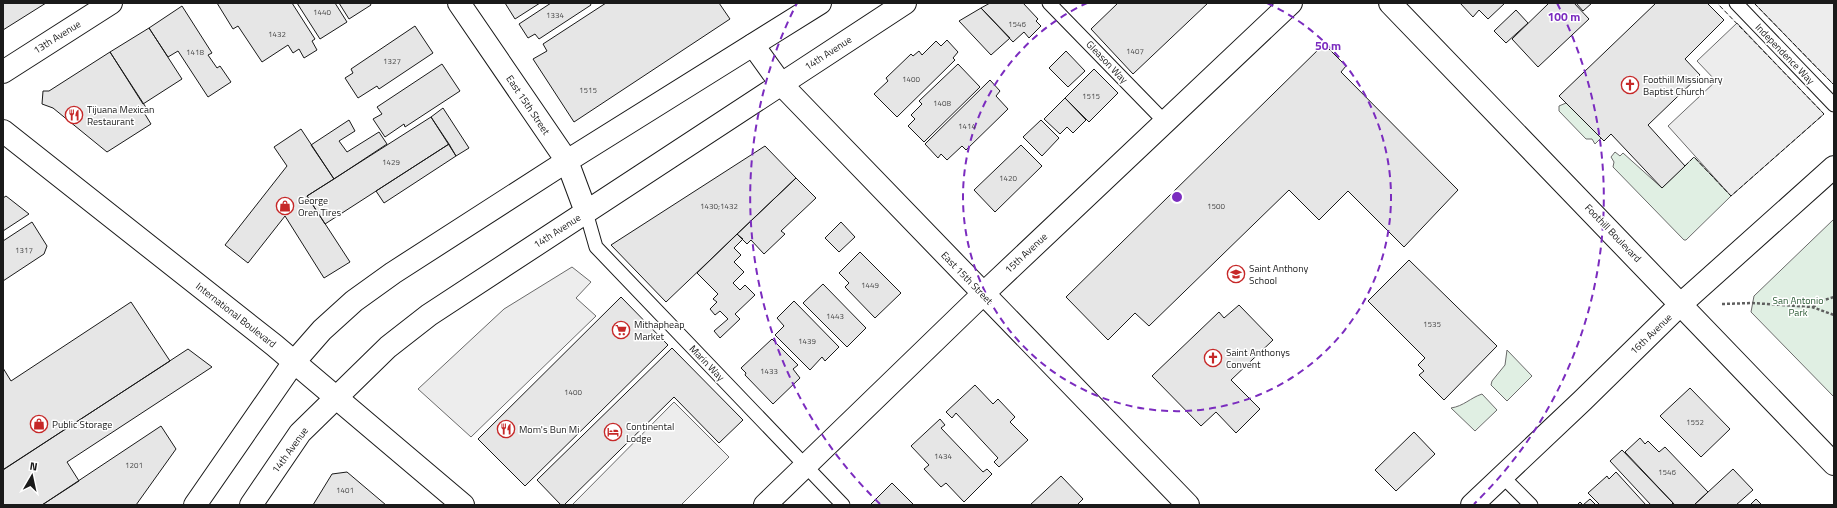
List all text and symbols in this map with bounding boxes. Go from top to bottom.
house number: 1440 [313,6,331,18]
text: 100 m [1548,7,1580,26]
house number: 1334 [546,9,564,21]
street label: 13th Avenue [30,16,84,58]
house number: 1546 [1008,18,1026,30]
street label: Independence Way [1752,20,1818,88]
house number: 1432 [268,28,286,40]
street label: 14th Avenue [801,32,855,74]
text: 50 m [1315,36,1341,55]
street label: Gleason Way [1083,37,1131,87]
house number: 1407 [1126,45,1144,57]
house number: 1418 [186,46,204,58]
house number: 1327 [383,55,401,67]
street label: East 15th Street [502,72,554,138]
place label: Foothill Missionary Baptist Church [1643,72,1723,99]
house number: 1400 [902,73,920,85]
church icon: Foothill Missionary Baptist Church [1620,75,1640,95]
house number: 1515 [579,84,597,96]
house number: 1515 [1082,90,1100,102]
house number: 1408 [933,97,951,109]
place label: Tijuana Mexican Restaurant [87,102,154,129]
restaurant icon: Tijuana Mexican Restaurant [64,105,84,125]
house number: 1414 [958,120,976,132]
house number: 1429 [382,156,400,168]
house number: 1420 [999,172,1017,184]
centre of rings [1170,190,1184,204]
place label: George Oren Tires [298,193,341,220]
shop icon: George Oren Tires [275,196,295,216]
house number: 1430;1432 [700,200,738,212]
house number: 1500 [1207,200,1225,212]
street label: Foothill Boulevard [1581,200,1645,266]
street label: 14th Avenue [530,210,584,252]
street label: 15th Avenue [1001,229,1051,277]
house number: 1317 [15,244,33,256]
street label: East 15th Street [938,248,997,308]
place label: Saint Anthony School [1249,261,1308,288]
school or university icon: Saint Anthony School [1226,264,1246,284]
street label: International Boulevard [193,279,279,351]
house number: 1449 [861,279,879,291]
park label: San Antonio Park [1773,293,1823,320]
house number: 1443 [826,310,844,322]
street label: 16th Avenue [1627,310,1675,358]
place label: Mithapheap Market [634,317,684,344]
house number: 1535 [1423,318,1441,330]
supermarket icon: Mithapheap Market [611,320,631,340]
house number: 1439 [798,335,816,347]
street label: Marin Way [686,342,728,385]
place label: Saint Anthonys Convent [1226,345,1290,372]
church icon: Saint Anthonys Convent [1203,348,1223,368]
house number: 1433 [760,365,778,377]
house number: 1400 [564,386,582,398]
shop icon: Public Storage [29,414,49,434]
house number: 1552 [1686,416,1704,428]
place label: Public Storage [52,417,112,432]
restaurant icon: Mom's Bun Mi [496,419,516,439]
place label: Continental Lodge [626,419,674,446]
place label: Mom's Bun Mi [519,422,579,437]
hotel icon: Continental Lodge [603,422,623,442]
street label: 14th Avenue [268,424,312,476]
house number: 1434 [934,450,952,462]
north arrow [12,456,52,496]
text: N [29,458,39,475]
house number: 1201 [125,459,143,471]
house number: 1546 [1658,466,1676,478]
house number: 1401 [336,484,354,496]

